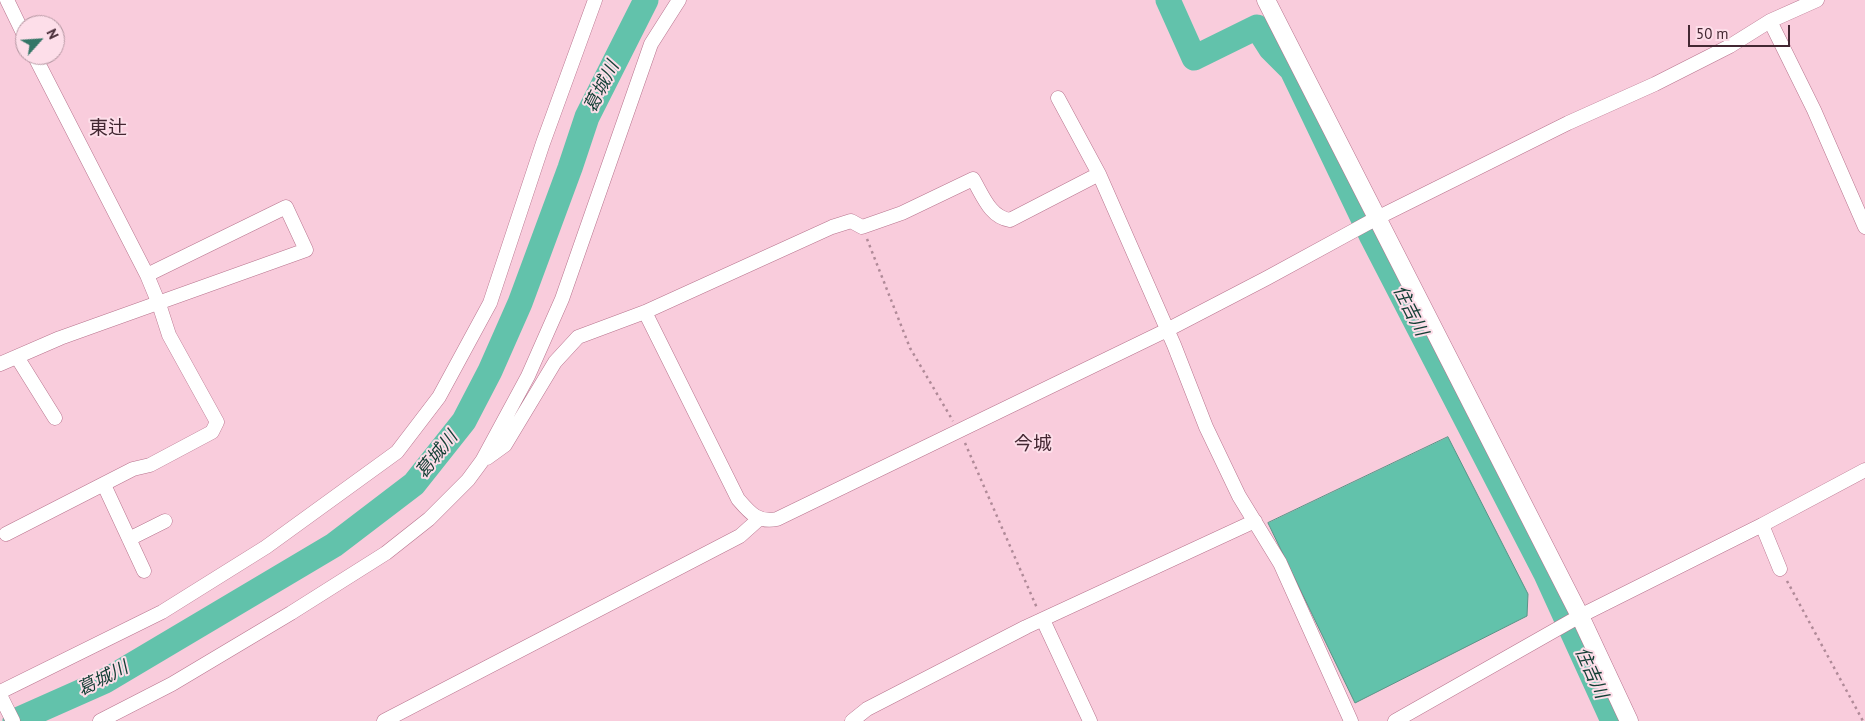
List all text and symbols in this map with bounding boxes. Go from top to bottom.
north arrow [15,15,65,65]
scale bar [1690,15,1792,47]
text: 50 m [1696,24,1729,43]
text: N [42,26,63,42]
water label: 葛城川 [580,58,624,116]
district label: 東辻 [89,118,127,140]
water label: 住吉川 [1388,282,1432,340]
water label: 葛城川 [412,427,462,483]
district label: 今城 [1014,434,1052,456]
water label: 住吉川 [1570,644,1612,702]
water label: 葛城川 [74,657,132,701]

